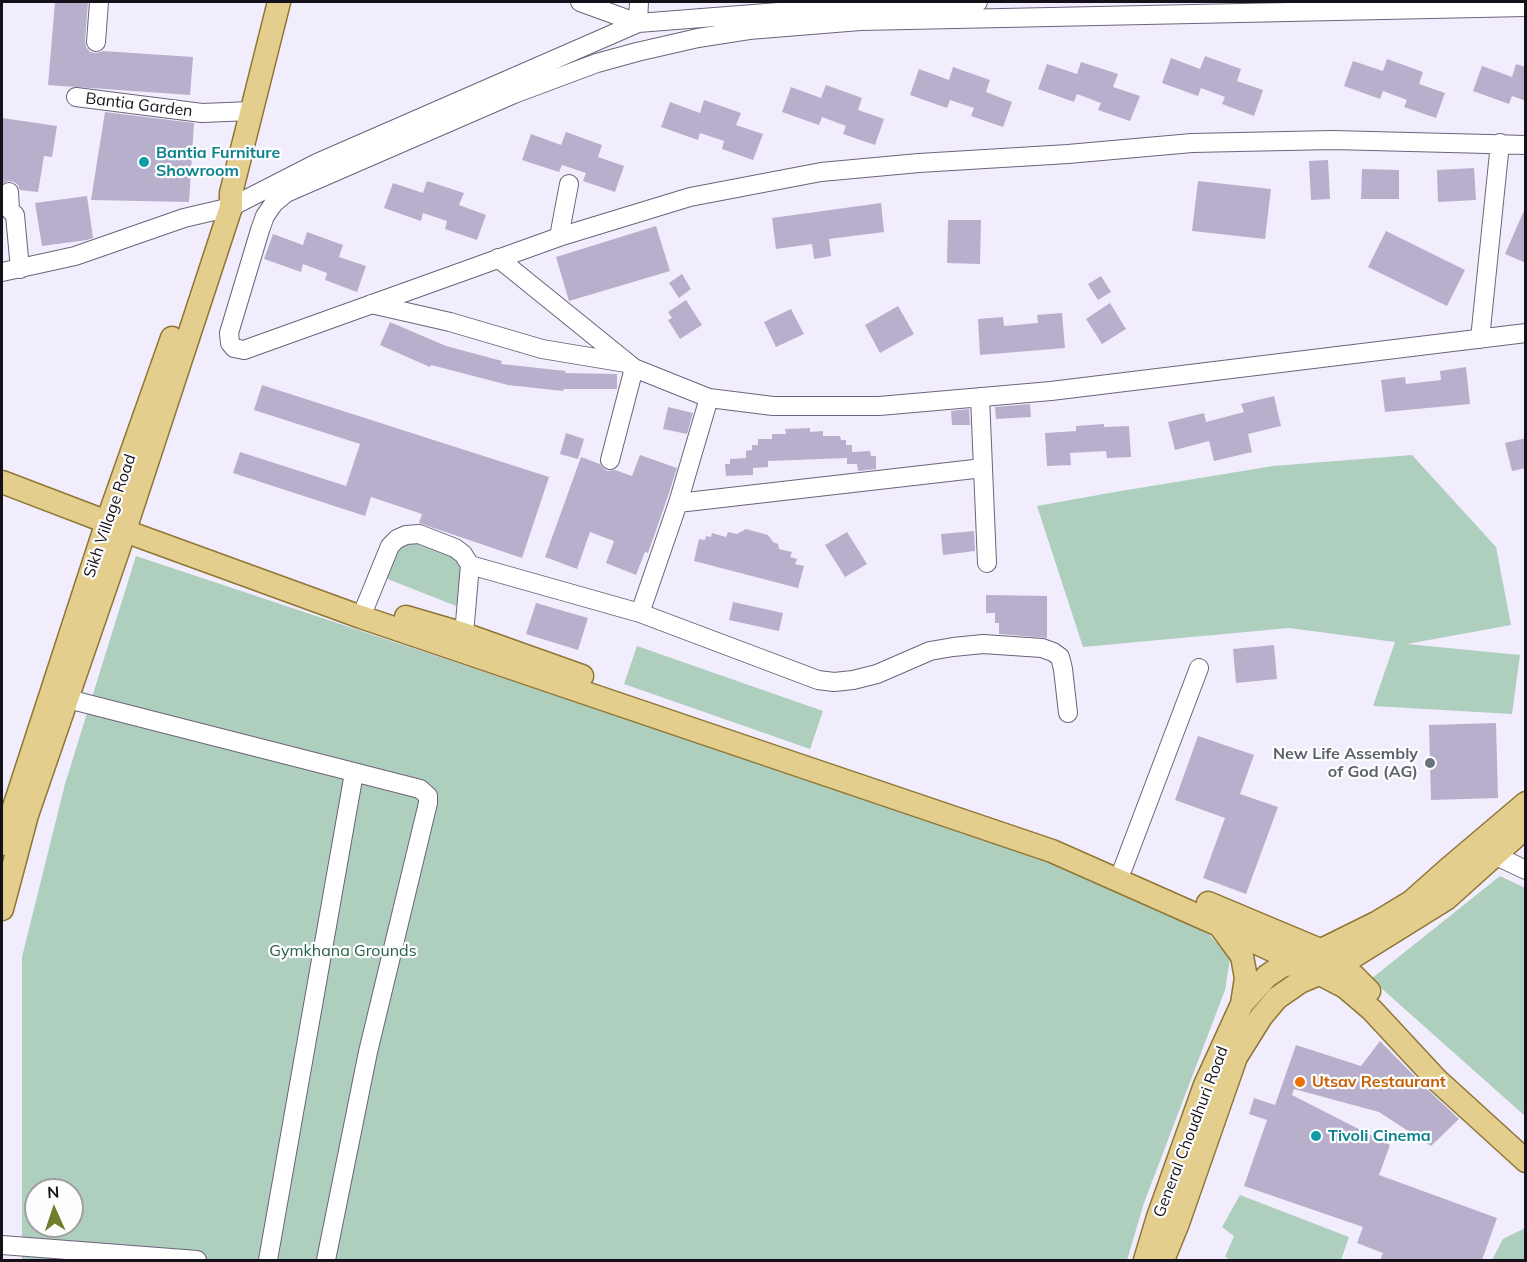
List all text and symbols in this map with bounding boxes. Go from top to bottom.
street label: Bantia Garden [84,89,194,121]
place label: Bantia Furniture Showroom [156,143,280,181]
marker: Bantia Furniture Showroom [137,155,151,169]
street label: Sikh Village Road [80,452,140,580]
place label: New Life Assembly of God (AG) [1273,744,1418,782]
marker: New Life Assembly of God (AG) [1423,756,1437,770]
park label: Gymkhana Grounds [269,941,417,961]
street label: General Choudhuri Road [1149,1044,1233,1220]
place label: Utsav Restaurant [1312,1072,1446,1092]
marker: Utsav Restaurant [1293,1075,1307,1089]
place label: Tivoli Cinema [1328,1126,1431,1146]
marker: Tivoli Cinema [1309,1129,1323,1143]
north arrow [24,1178,84,1238]
text: N [47,1182,60,1202]

